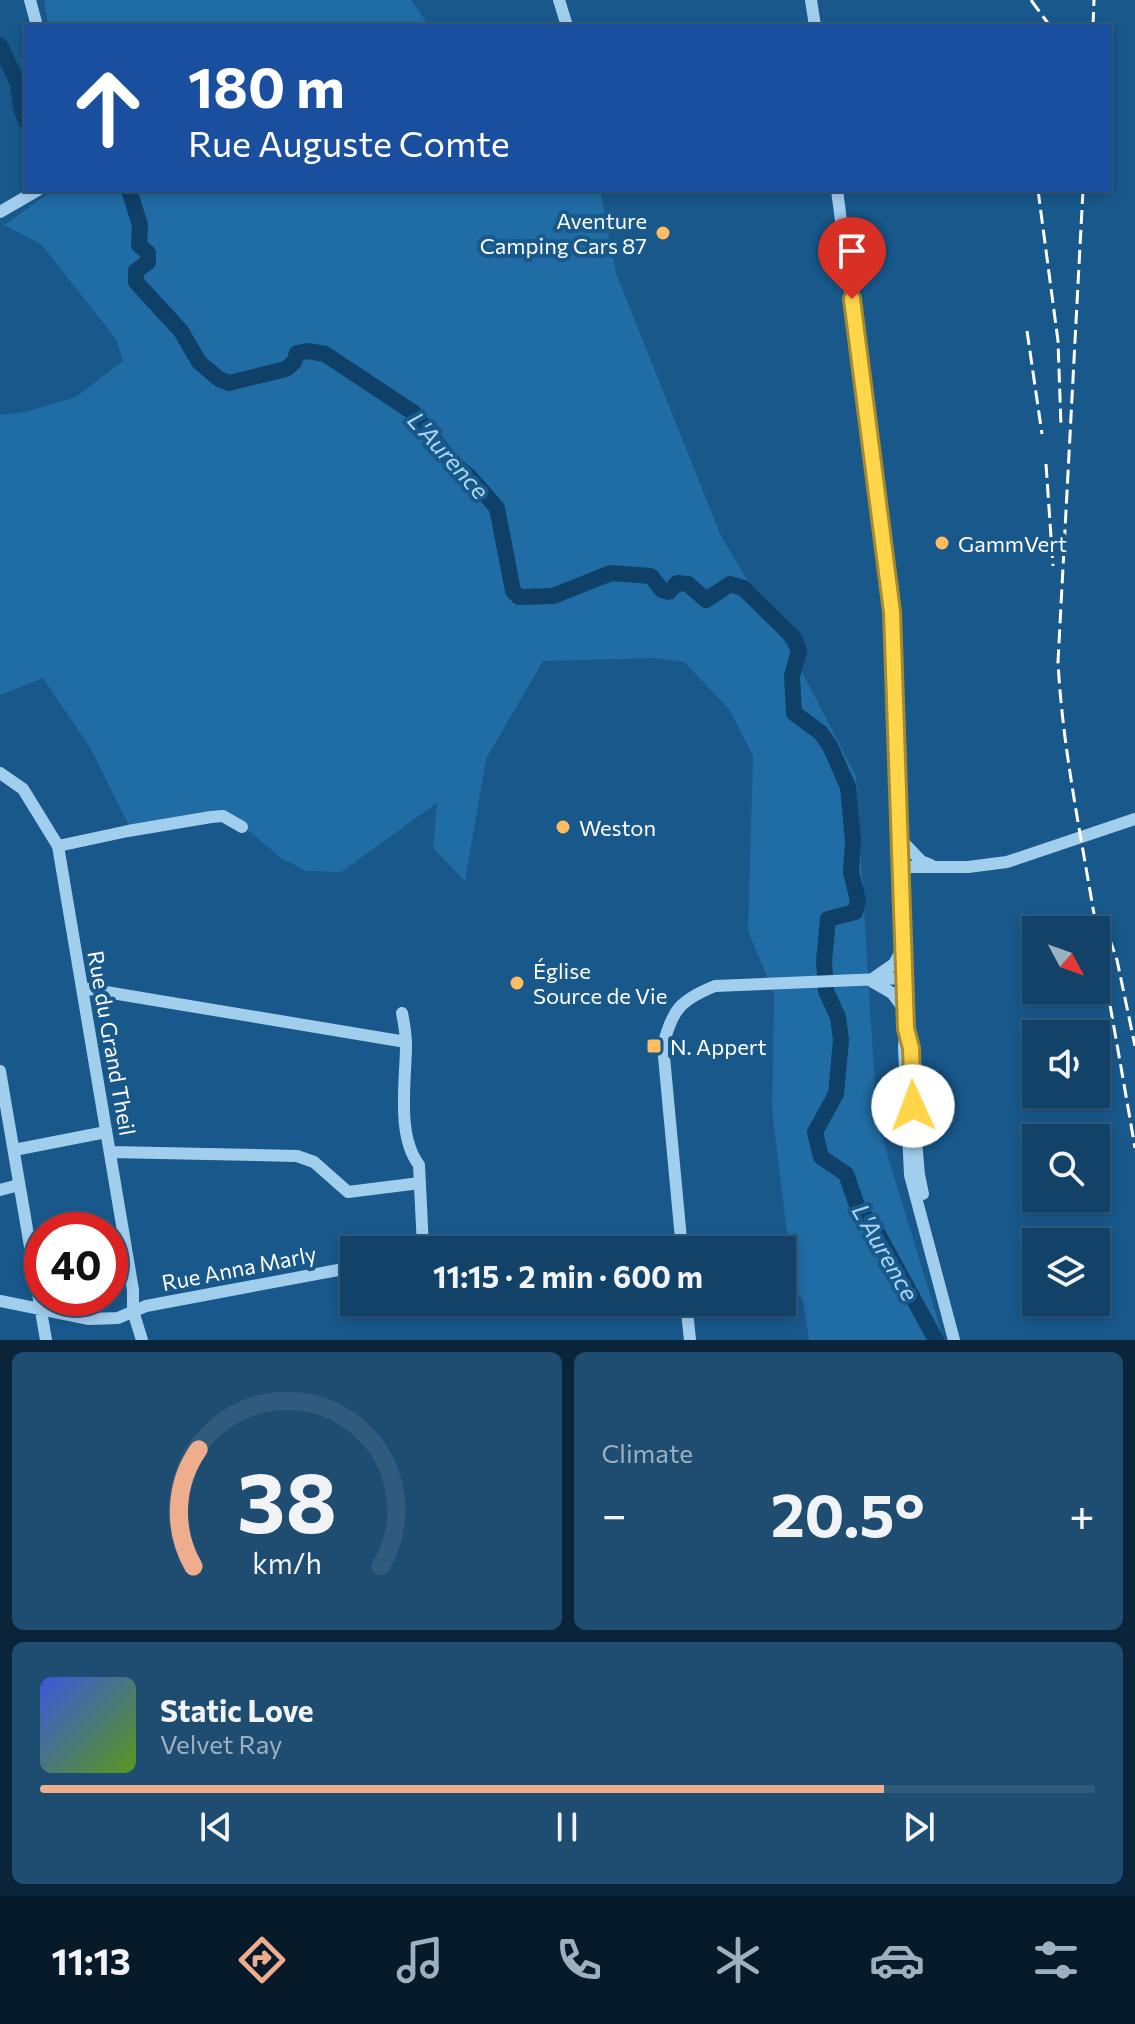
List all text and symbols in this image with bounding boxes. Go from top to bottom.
text: 180 m [188,51,345,120]
icon: ahead [56,56,160,160]
text: Rue Auguste Comte [188,120,510,164]
place label: Aventure Camping Cars 87 [480,207,647,259]
pin [818,217,886,299]
marker: Aventure Camping Cars 87 [654,224,672,242]
icon: arrive [830,229,874,273]
water label: L'Aurence [402,405,496,505]
place label: GammVert [958,530,1067,557]
marker: GammVert [933,534,951,552]
place label: Weston [579,814,656,841]
marker: Weston [554,818,572,836]
north arrow [1022,916,1110,1004]
map controls [1022,916,1110,1316]
street label: Rue du Grand Theil [82,948,142,1138]
place label: Église Source de Vie [533,957,667,1009]
marker: Église Source de Vie [508,974,526,992]
button: sound [1022,1020,1110,1108]
place label: N. Appert [670,1033,767,1060]
marker: N. Appert [645,1037,663,1055]
position arrow [871,1064,955,1148]
button: search [1022,1124,1110,1212]
water label: L'Aurence [847,1198,926,1306]
speed limit sign: 40 [24,1212,128,1316]
button: layers [1022,1228,1110,1316]
street label: Rue Anna Marly [159,1240,319,1296]
text: 11:15 · 2 min · 600 m [433,1257,703,1294]
text: Climate [602,1437,693,1468]
text: 38 [237,1448,337,1550]
text: 20.5° [771,1476,925,1549]
text: − [602,1486,627,1540]
text: + [1069,1486,1095,1540]
text: km/h [252,1545,322,1580]
text: Static Love [160,1691,314,1728]
text: Velvet Ray [160,1728,283,1759]
icon: previous [194,1805,238,1849]
icon: pause [545,1805,589,1849]
icon: next [897,1805,941,1849]
icon: directions [234,1932,290,1988]
icon: music [392,1932,448,1988]
icon: phone [551,1932,607,1988]
icon: climate [710,1932,766,1988]
icon: car [869,1932,925,1988]
icon: filters [1028,1932,1084,1988]
text: 11:13 [51,1938,131,1982]

